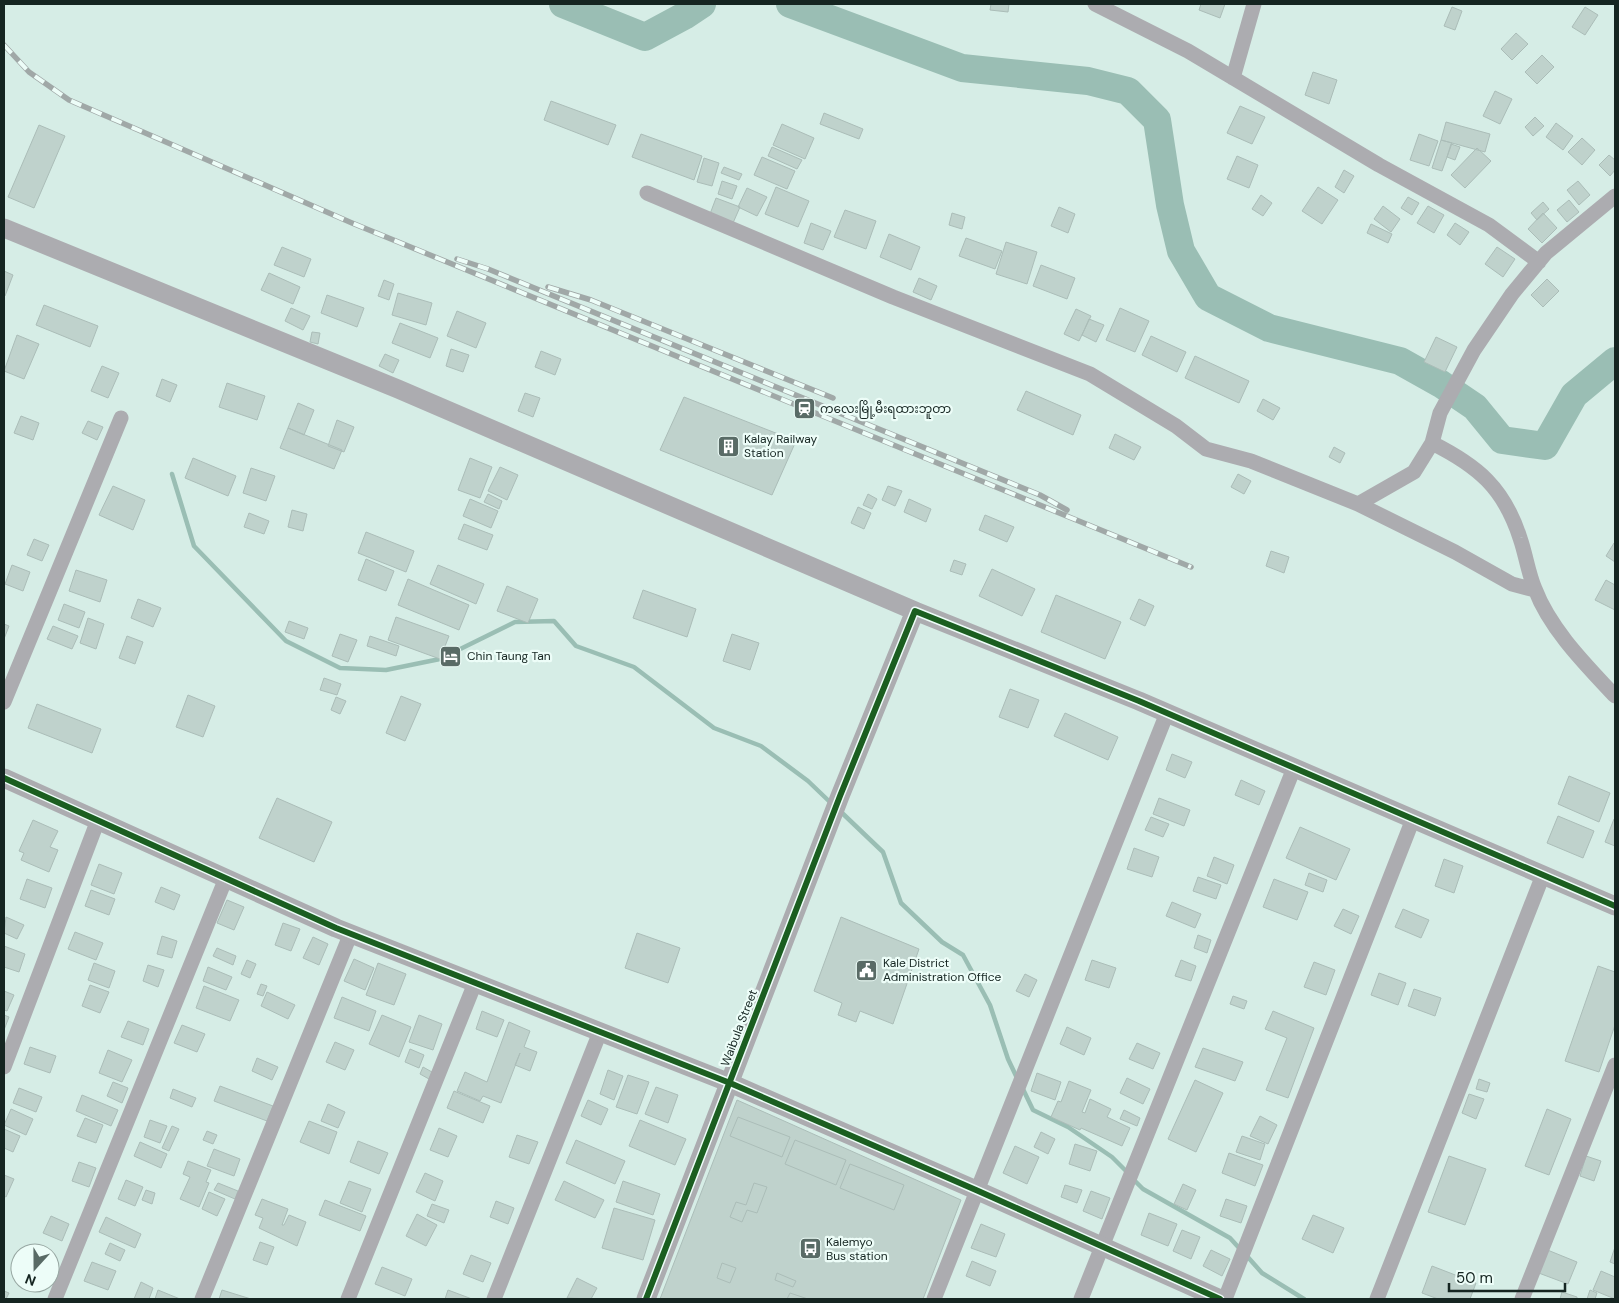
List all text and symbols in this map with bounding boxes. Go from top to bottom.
station icon: ကလေးမြို့မီးရထားဘူတာ [792,397,816,421]
place label: ကလေးမြို့မီးရထားဘူတာ [820,400,951,419]
place label: Kalay Railway Station [744,431,817,461]
building icon: Kalay Railway Station [716,434,740,458]
hotel icon: Chin Taung Tan [439,644,463,668]
place label: Chin Taung Tan [467,648,551,664]
place label: Kale District Administration Office [883,955,1002,985]
public building icon: Kale District Administration Office [855,958,879,982]
street label: Waibula Street [717,987,761,1069]
place label: Kalemyo Bus station [826,1234,888,1264]
bus stop icon: Kalemyo Bus station [798,1237,822,1261]
north arrow [10,1243,60,1293]
scale bar [1449,1260,1565,1292]
text: 50 m [1456,1268,1493,1288]
text: N [22,1270,38,1290]

